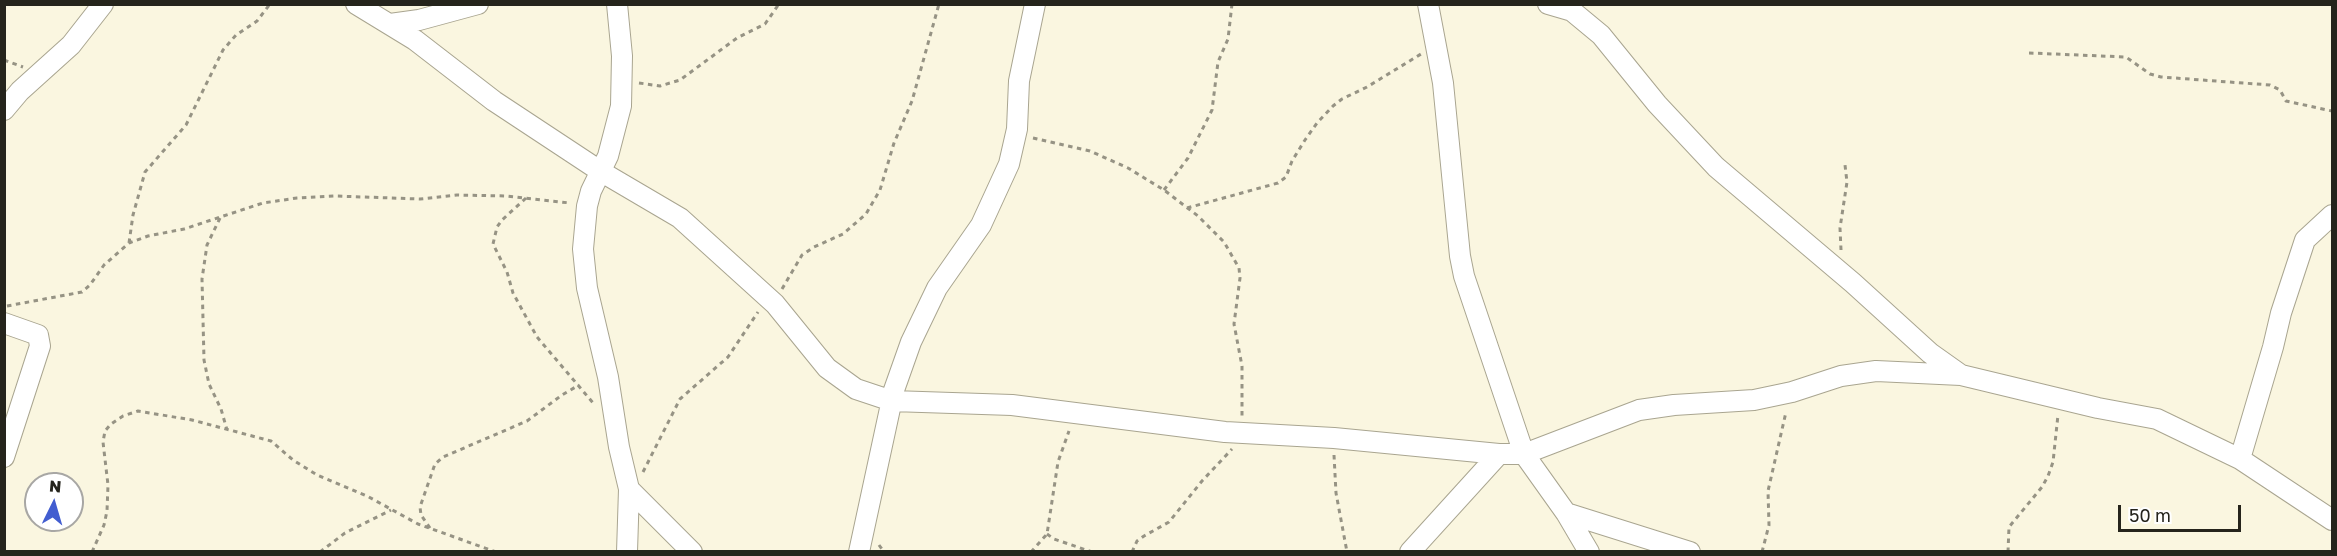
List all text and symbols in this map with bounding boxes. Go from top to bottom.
north arrow [24,472,84,532]
text: N [48,476,62,497]
scale bar [2121,493,2244,531]
text: 50 m [2129,504,2171,526]

